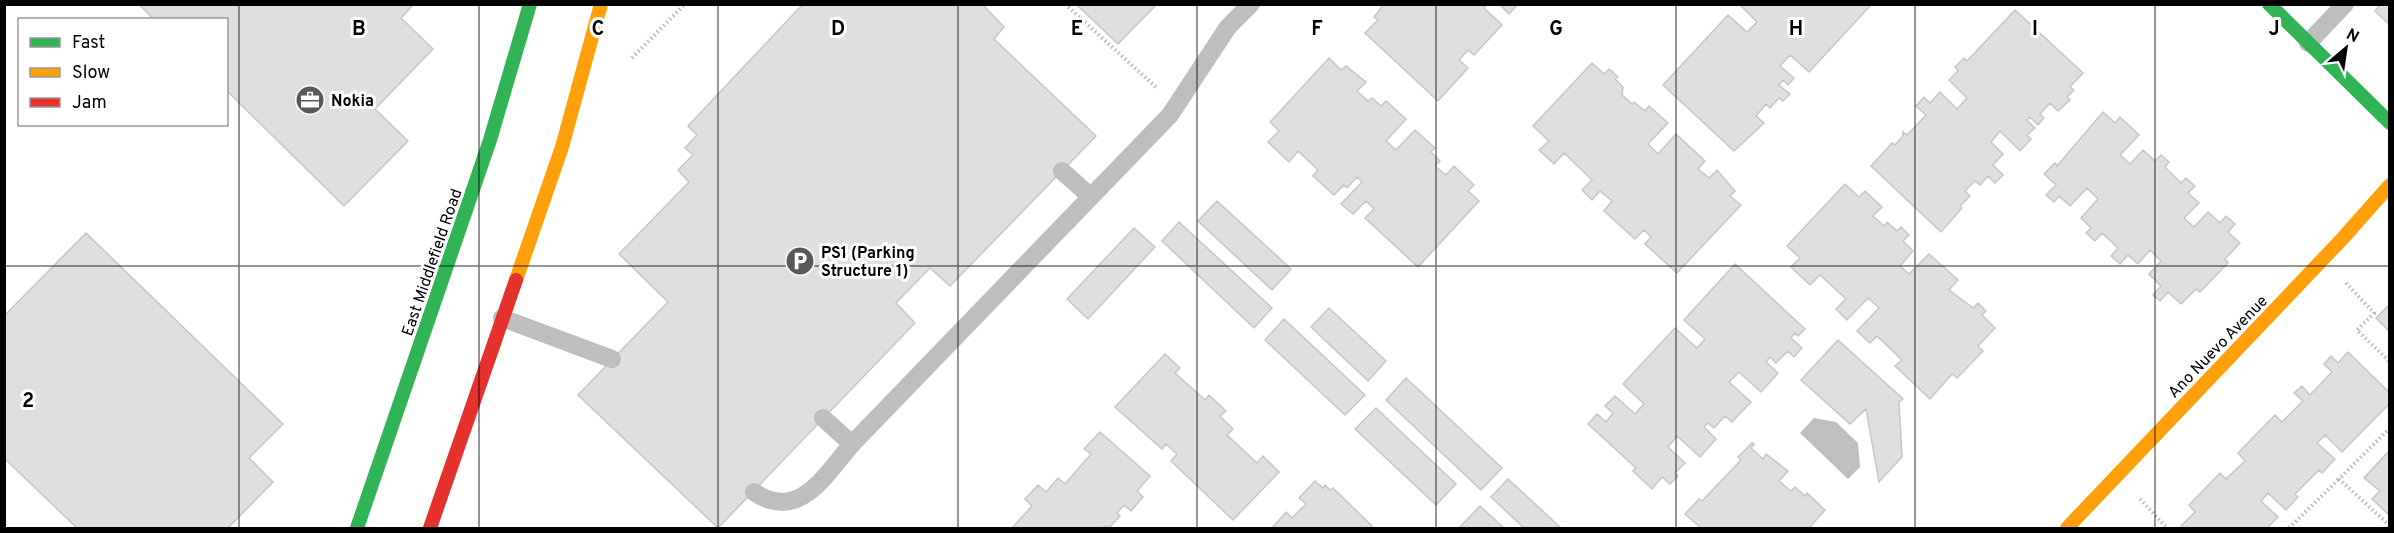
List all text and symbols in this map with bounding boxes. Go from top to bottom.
text: B [352,17,366,43]
text: C [592,17,604,43]
text: D [831,17,845,43]
text: E [1071,17,1083,43]
text: F [1311,17,1323,43]
text: G [1549,17,1563,43]
text: H [1789,17,1803,43]
text: I [2032,17,2038,43]
text: J [2268,17,2280,43]
legend [18,18,228,126]
north arrow [2316,18,2376,78]
text: N [2342,25,2362,48]
text: Fast [72,32,105,55]
text: Slow [72,62,110,85]
office icon: Nokia [294,84,326,116]
text: Jam [72,92,107,115]
place label: Nokia [331,92,374,112]
street label: East Middlefield Road [398,186,467,339]
place label: PS1 (Parking Structure 1) [821,244,915,282]
parking icon: PS1 (Parking Structure 1) [784,245,816,277]
street label: Ano Nuevo Avenue [2164,292,2273,403]
text: 2 [22,389,34,415]

